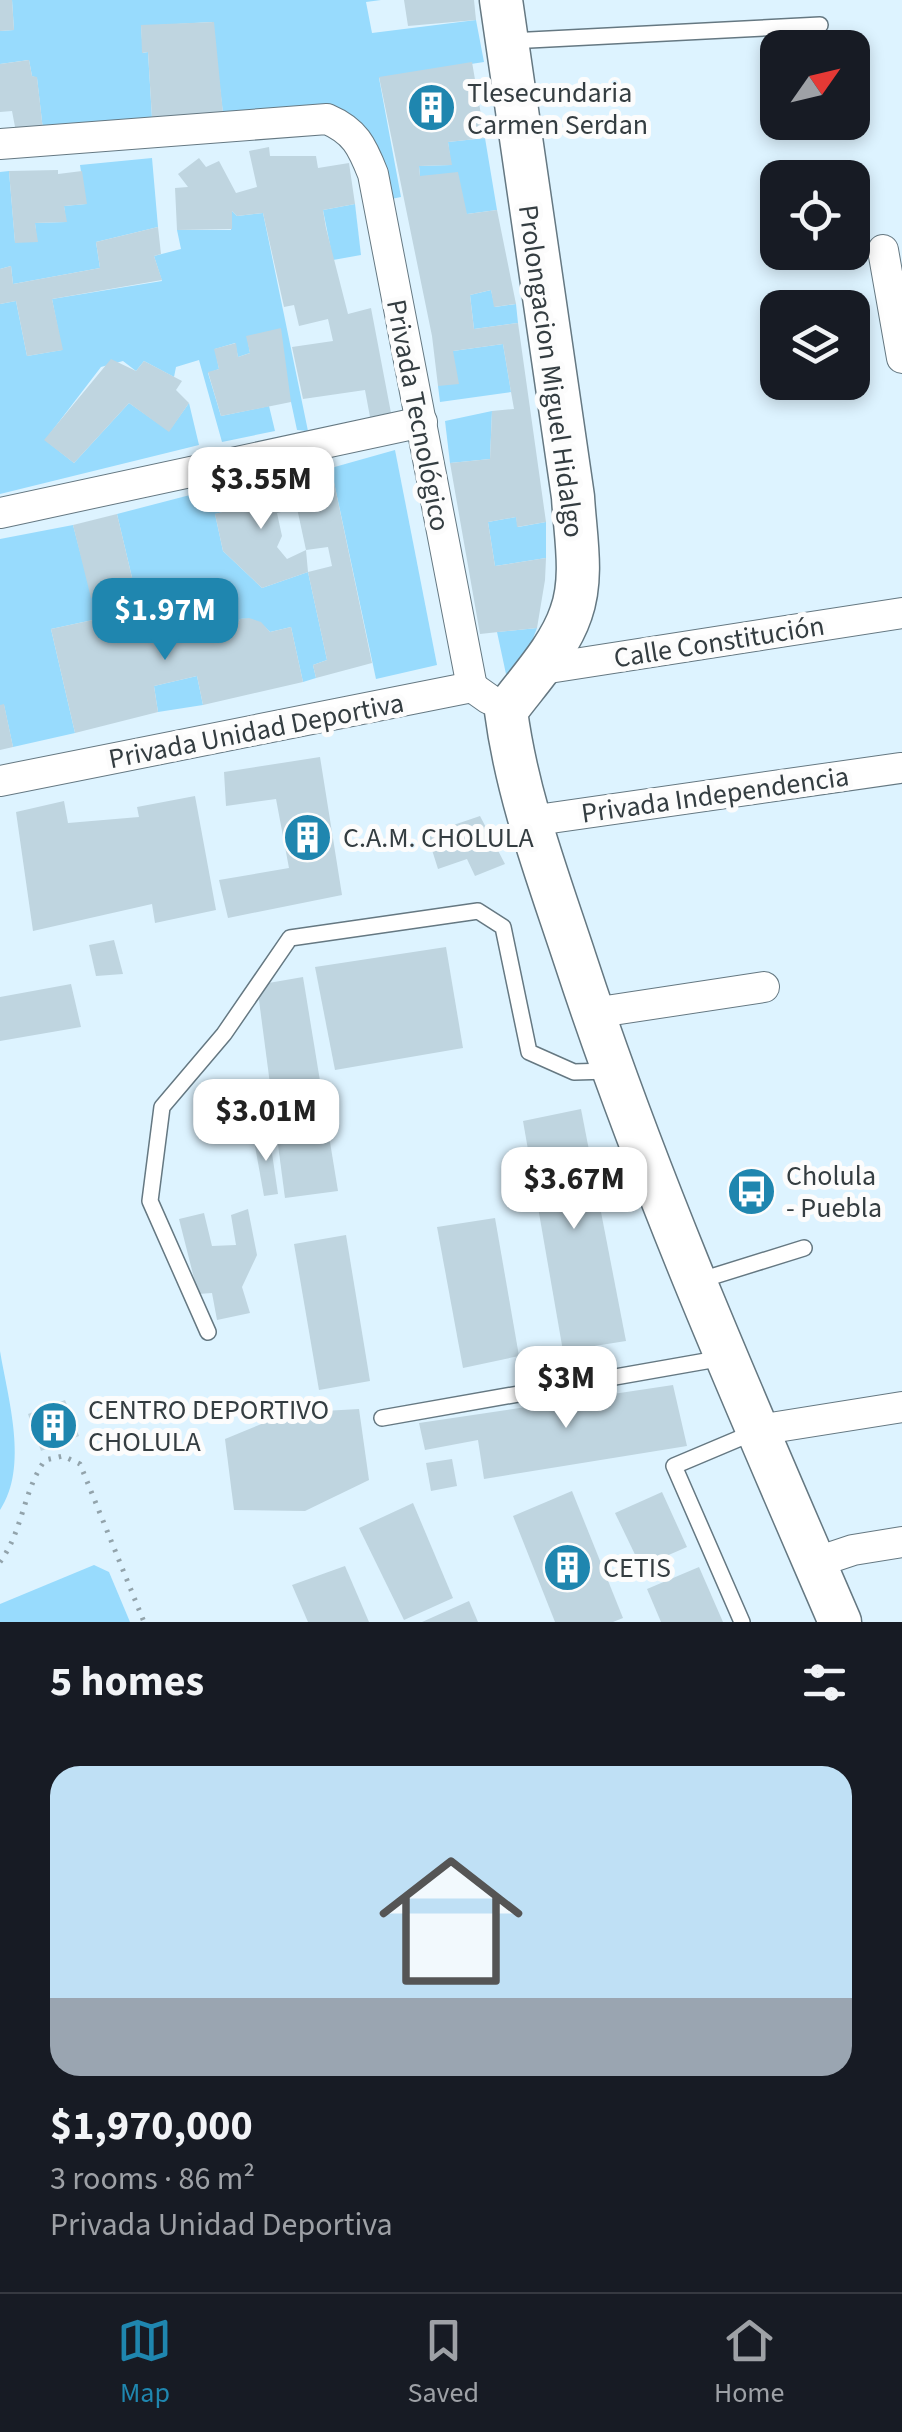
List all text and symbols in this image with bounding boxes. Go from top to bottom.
north arrow [760,30,870,140]
map controls [760,30,870,400]
place label: Tlesecundaria Carmen Serdan [467,73,648,145]
building icon: Tlesecundaria Carmen Serdan [406,82,458,134]
button: locate [760,160,870,270]
street label: Prolongacion Miguel Hidalgo [508,202,594,540]
button: layers [760,290,870,400]
street label: Privada Tecnológico [376,296,460,535]
pin: $3.55M [180,447,342,532]
text: $3.55M [210,456,312,502]
pin: $1.97M [84,578,246,663]
text: $1.97M [114,587,216,633]
street label: Calle Constitución [611,606,827,678]
street label: Privada Unidad Deportiva [105,683,407,779]
street label: Privada Independencia [579,756,851,834]
building icon: C.A.M. CHOLULA [282,811,334,863]
place label: C.A.M. CHOLULA [343,818,534,858]
pin: $3.01M [185,1079,347,1164]
text: $3.01M [215,1088,317,1134]
pin: $3.67M [493,1147,655,1232]
text: $3.67M [523,1156,625,1202]
place label: Cholula - Puebla [786,1156,882,1228]
bus stop icon: Cholula - Puebla [725,1165,777,1217]
pin: $3M [518,1346,614,1431]
text: $3M [537,1355,595,1401]
place label: CENTRO DEPORTIVO CHOLULA [88,1390,329,1462]
building icon: CENTRO DEPORTIVO CHOLULA [27,1399,79,1451]
building icon: CETIS [542,1541,594,1593]
place label: CETIS [603,1548,671,1588]
text: 5 homes [50,1652,204,1712]
icon: filters [797,1655,852,1710]
icon: home [361,1831,541,2011]
text: $1,970,000 [50,2096,253,2156]
text: 3 rooms · 86 m² [50,2156,255,2202]
text: Privada Unidad Deportiva [50,2202,393,2248]
tab: Map [117,2313,172,2413]
tab: Saved [407,2313,479,2413]
tab: Home [714,2313,784,2413]

